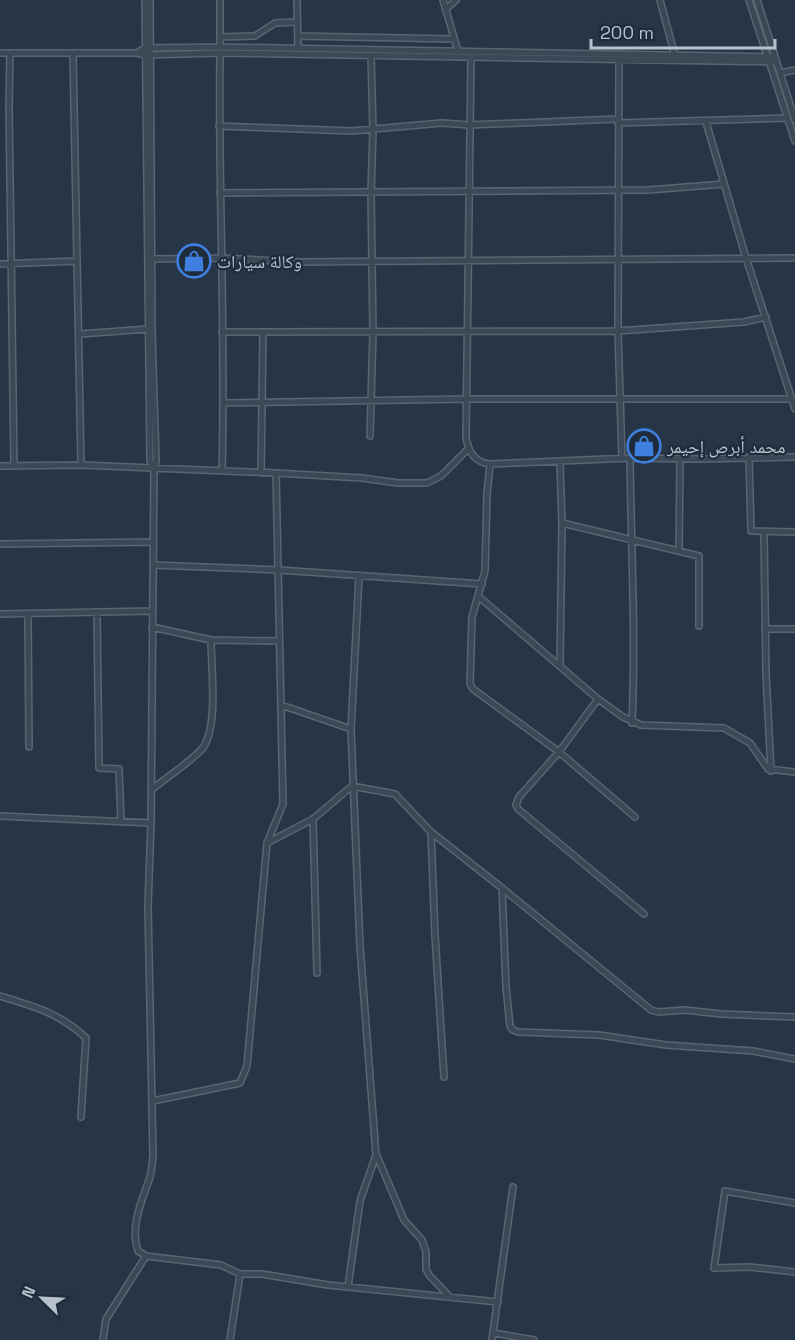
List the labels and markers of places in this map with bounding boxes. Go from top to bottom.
shop icon: وكالة سيارات [176,243,212,279]
place label: وكالة سيارات [217,250,302,273]
shop icon: محمد أبرص إحيمر [626,428,662,464]
place label: محمد أبرص إحيمر [666,435,786,458]

